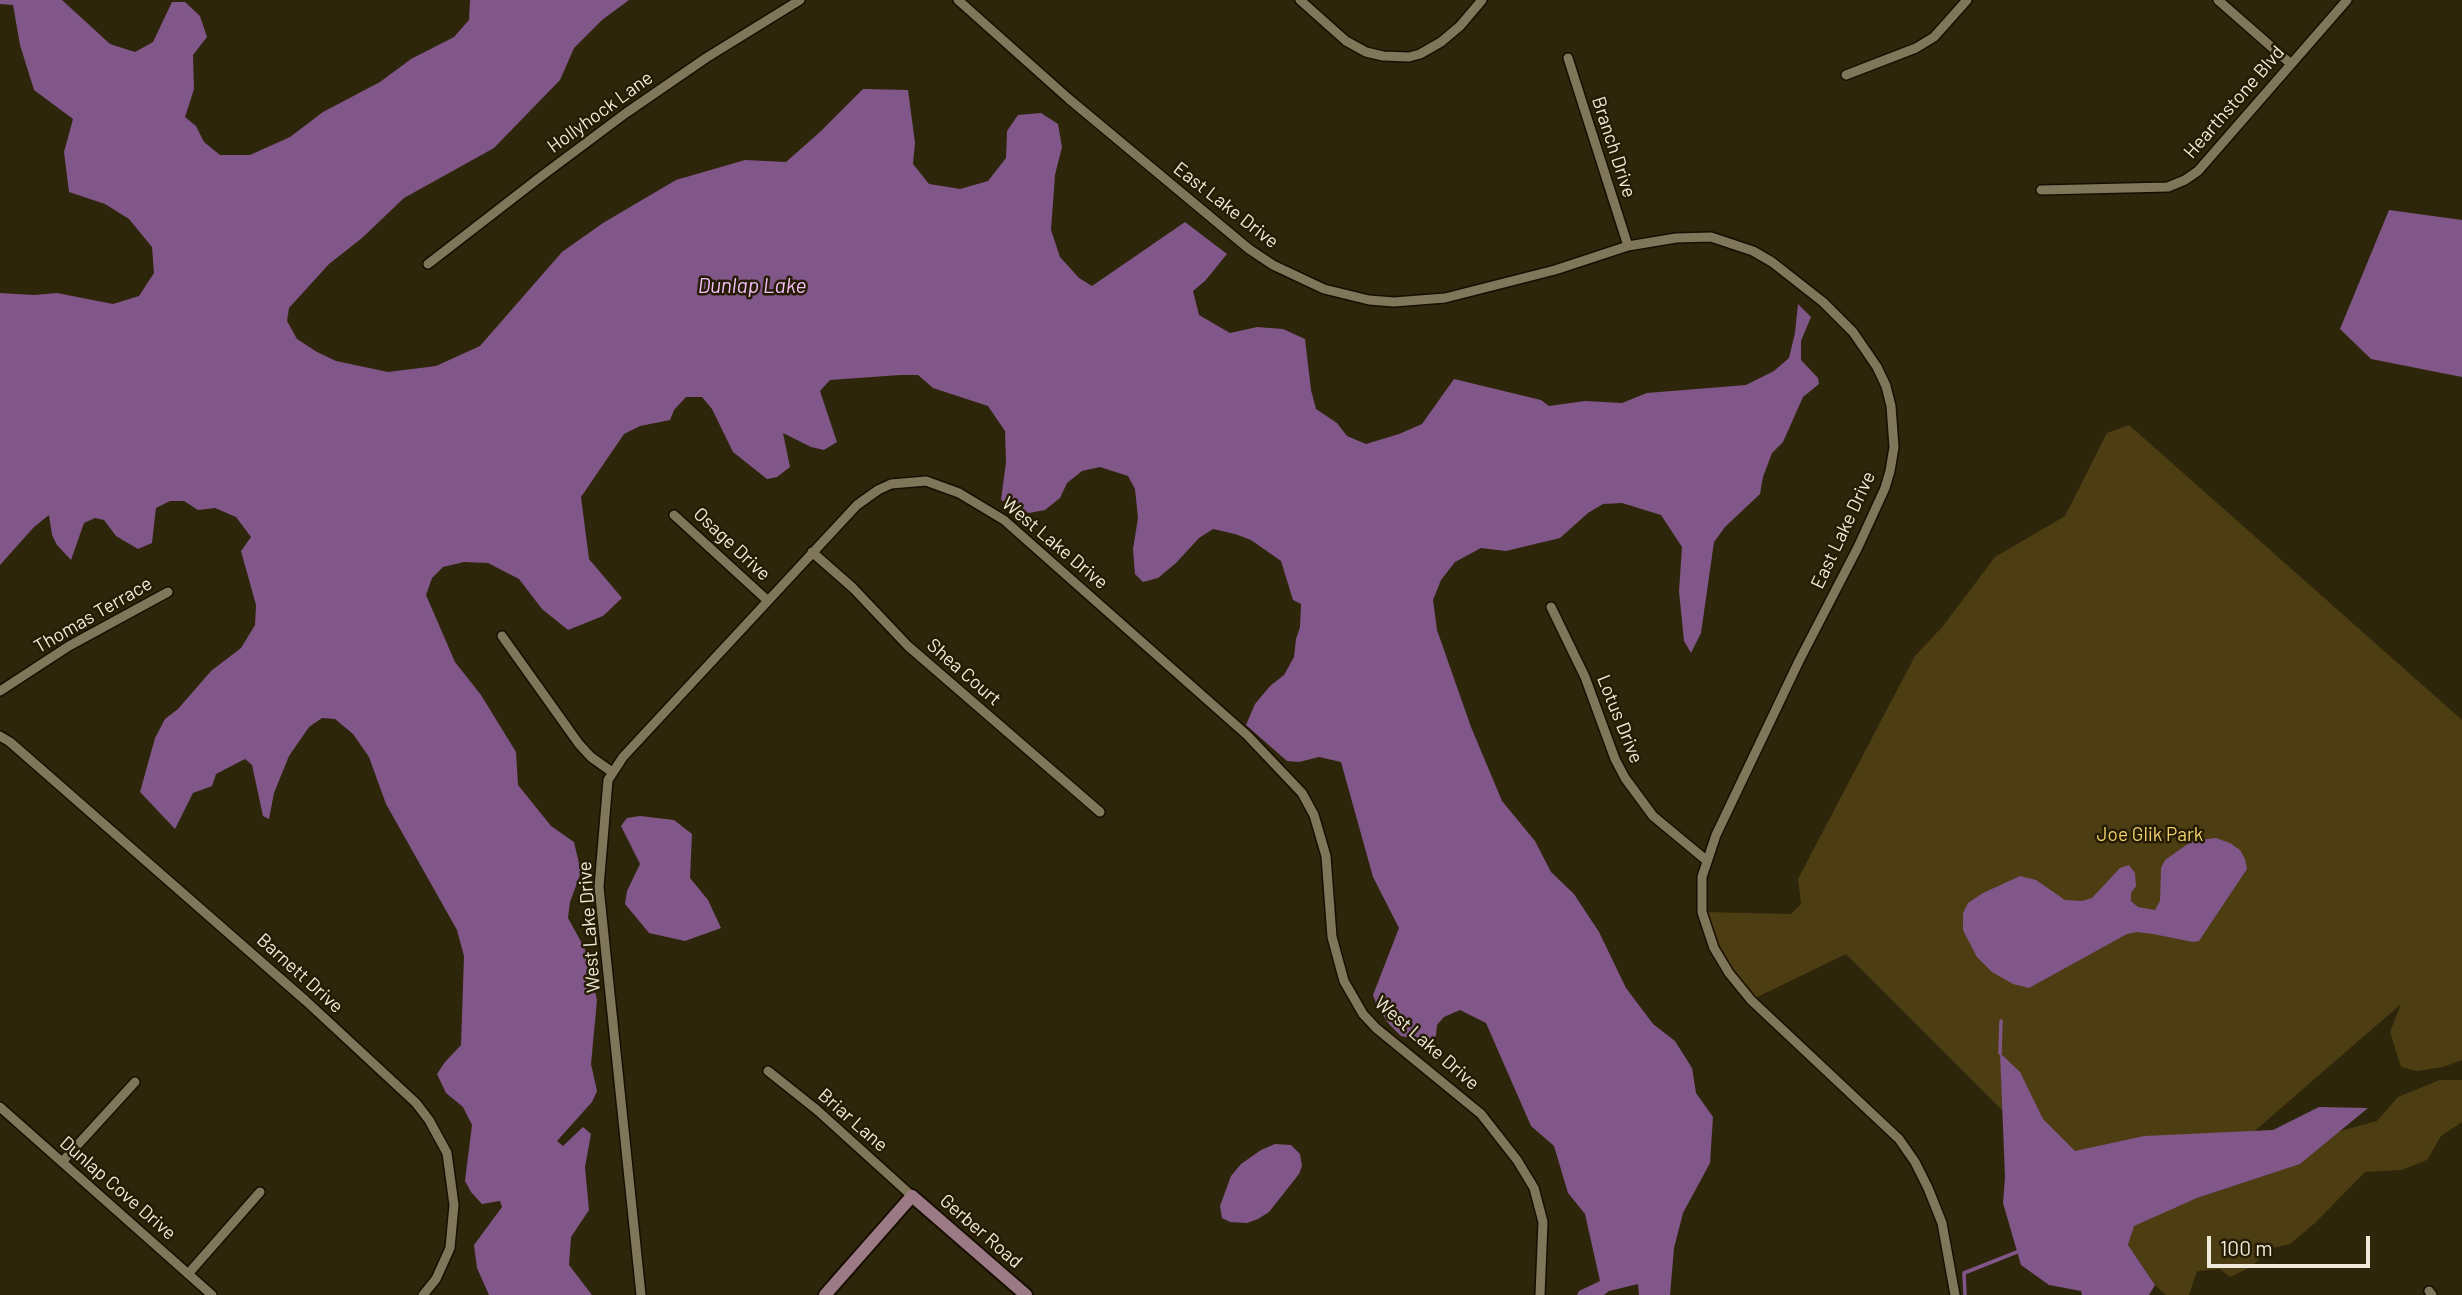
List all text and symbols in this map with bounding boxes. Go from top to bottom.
street label: Hearthstone Blvd [2179,41,2289,163]
street label: Hollyhock Lane [543,66,657,158]
street label: Branch Drive [1587,94,1641,200]
street label: East Lake Drive [1169,157,1283,253]
water label: Dunlap Lake [698,273,806,299]
street label: East Lake Drive [1806,468,1880,592]
street label: West Lake Drive [997,492,1113,594]
street label: Osage Drive [689,503,775,585]
street label: Thomas Terrace [30,572,156,658]
street label: Shea Court [922,634,1006,710]
street label: Lotus Drive [1592,671,1648,767]
park label: Joe Glik Park [2097,824,2203,846]
street label: West Lake Drive [573,861,605,993]
street label: Barnett Drive [252,928,348,1018]
street label: West Lake Drive [1370,991,1484,1095]
street label: Briar Lane [814,1084,892,1156]
street label: Dunlap Cove Drive [55,1131,181,1245]
street label: Gerber Road [935,1189,1027,1273]
scale bar [2210,1222,2373,1266]
text: 100 m [2220,1235,2273,1260]

